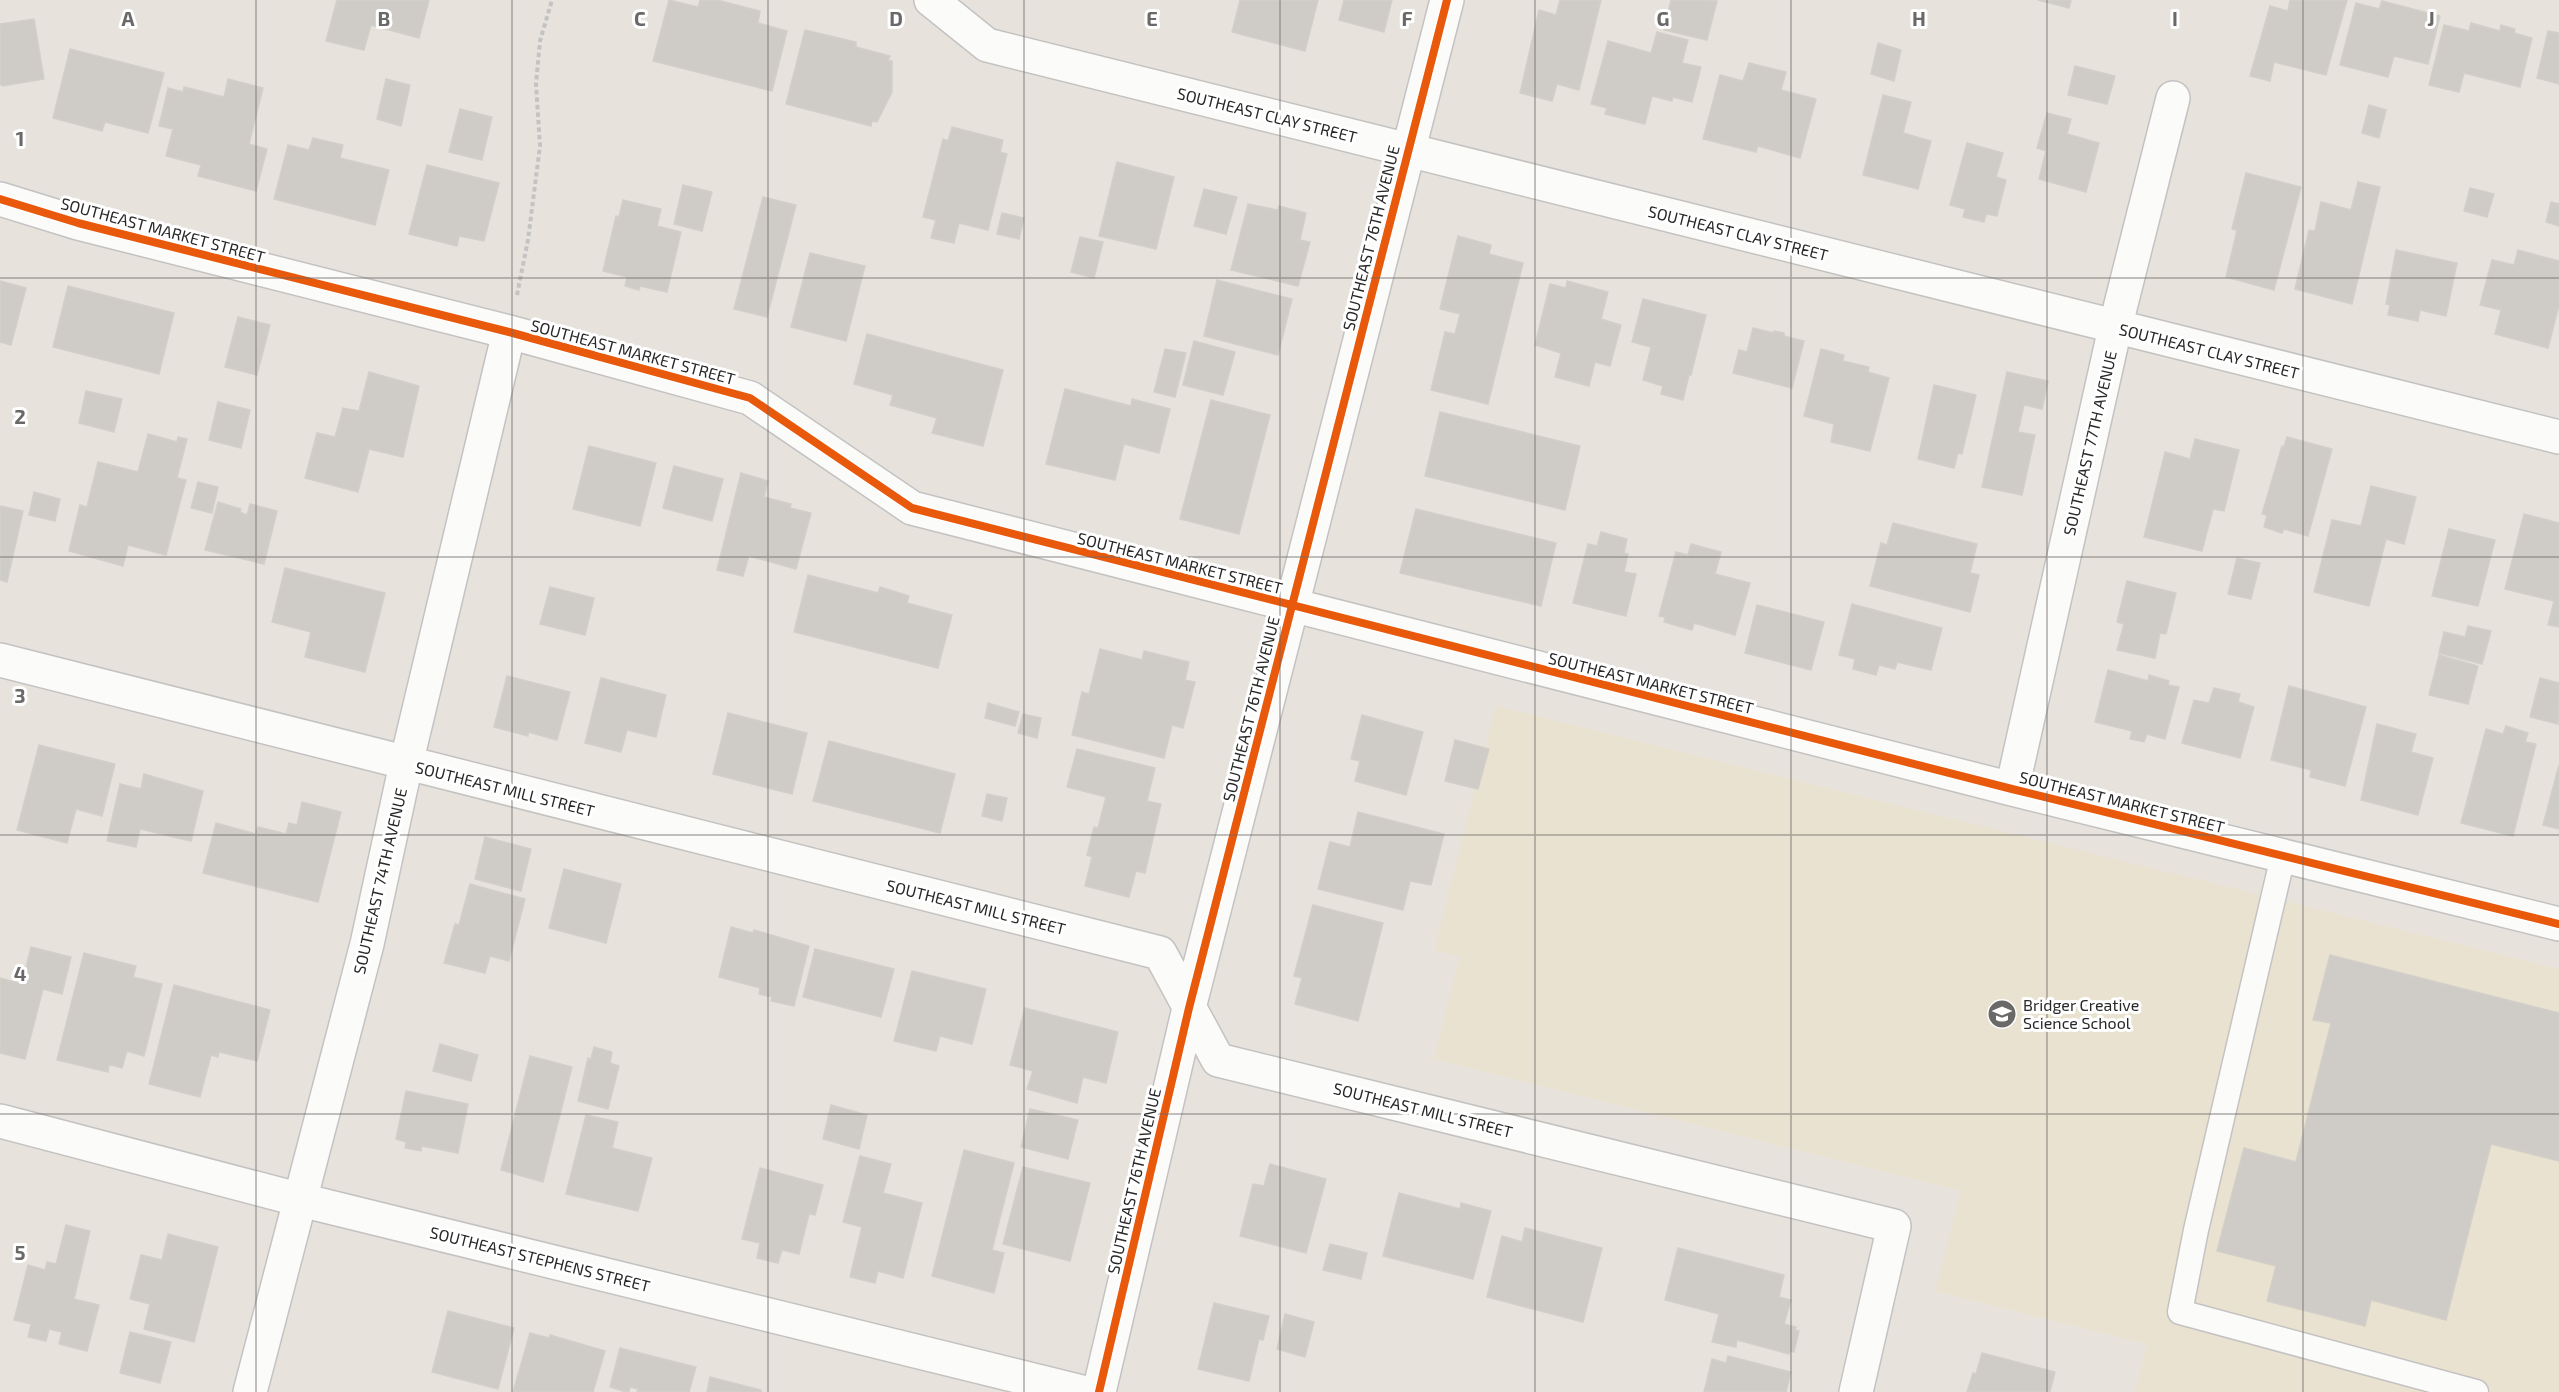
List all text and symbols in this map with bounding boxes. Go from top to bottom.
text: A [121,6,135,30]
text: B [378,6,390,30]
text: C [634,6,646,30]
text: D [889,6,903,30]
text: E [1146,6,1158,30]
text: F [1401,6,1413,30]
text: G [1657,6,1669,30]
text: H [1912,6,1926,30]
text: I [2172,6,2178,30]
text: J [2427,6,2435,30]
street label: SOUTHEAST CLAY STREET [1175,83,1359,146]
text: 1 [16,126,24,150]
street label: SOUTHEAST 76TH AVENUE [1338,143,1403,332]
street label: SOUTHEAST MARKET STREET [59,193,267,266]
street label: SOUTHEAST CLAY STREET [1646,201,1830,264]
street label: SOUTHEAST MARKET STREET [529,315,737,388]
street label: SOUTHEAST CLAY STREET [2117,319,2301,382]
street label: SOUTHEAST 77TH AVENUE [2059,349,2120,537]
text: 2 [14,404,26,428]
street label: SOUTHEAST MARKET STREET [1076,528,1285,597]
street label: SOUTHEAST 76TH AVENUE [1218,614,1283,803]
street label: SOUTHEAST MARKET STREET [1547,648,1756,717]
text: 3 [14,683,26,707]
street label: SOUTHEAST MILL STREET [414,757,597,820]
street label: SOUTHEAST MARKET STREET [2018,767,2227,836]
street label: SOUTHEAST 74TH AVENUE [349,786,410,976]
street label: SOUTHEAST MILL STREET [885,875,1068,938]
text: 4 [14,961,27,985]
place label: Bridger Creative Science School [2023,995,2139,1032]
school or university icon: Bridger Creative Science School [1986,998,2018,1030]
street label: SOUTHEAST MILL STREET [1332,1078,1515,1141]
street label: SOUTHEAST 76TH AVENUE [1103,1086,1164,1276]
street label: SOUTHEAST STEPHENS STREET [428,1222,652,1295]
text: 5 [14,1240,26,1264]

